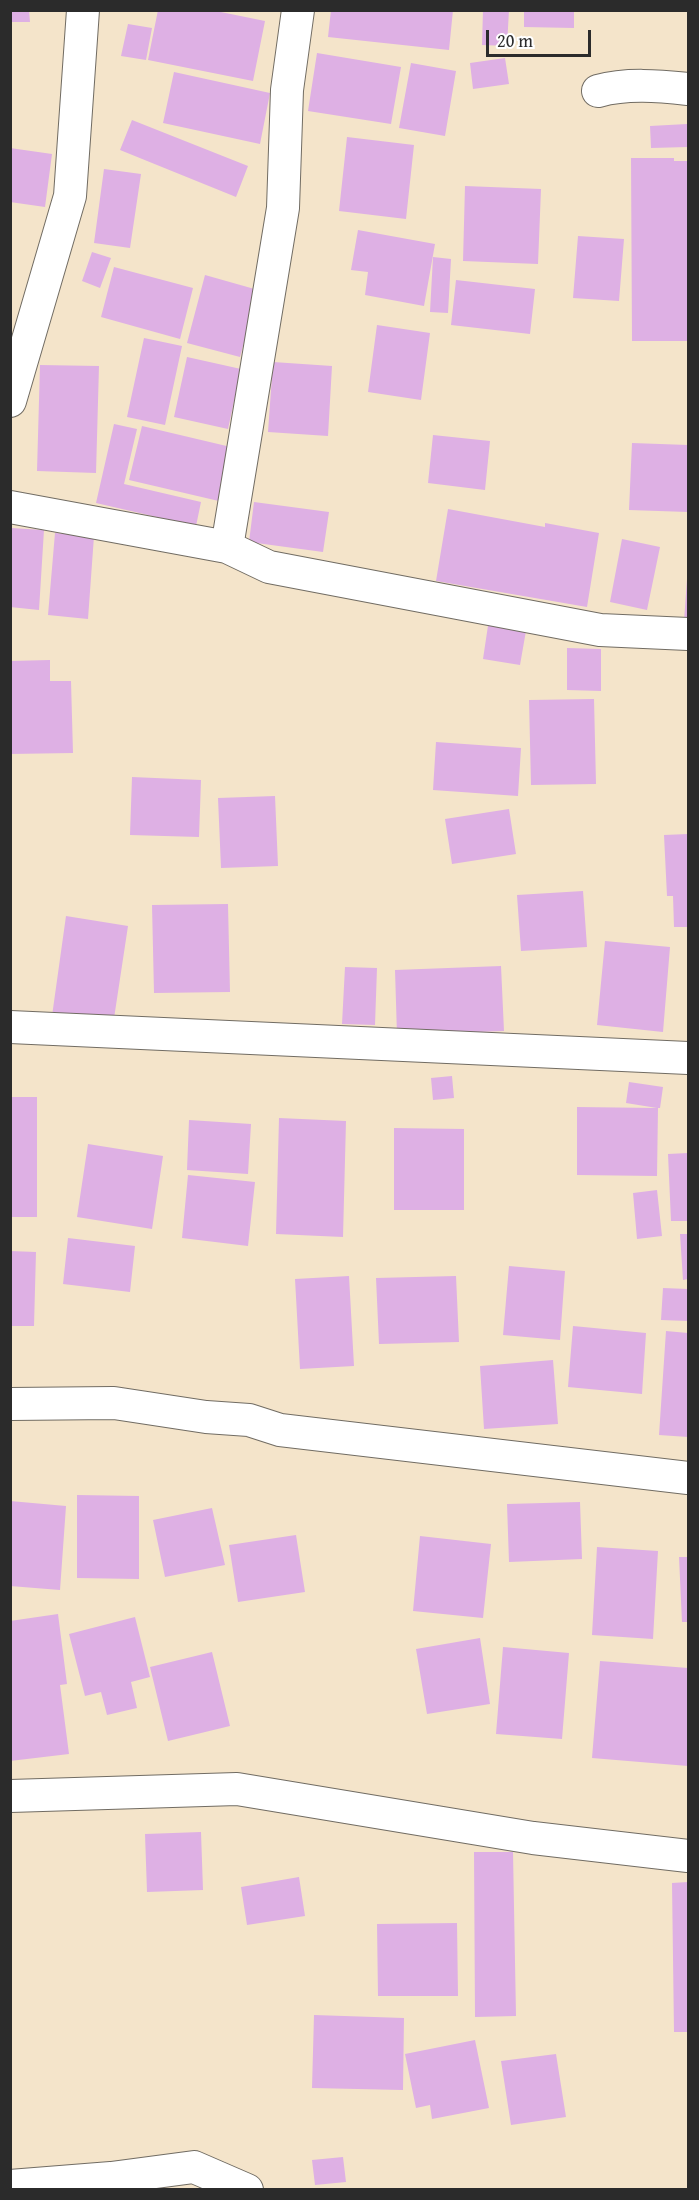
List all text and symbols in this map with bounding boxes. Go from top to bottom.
scale bar [489,18,594,56]
text: 20 m [497,27,533,54]

